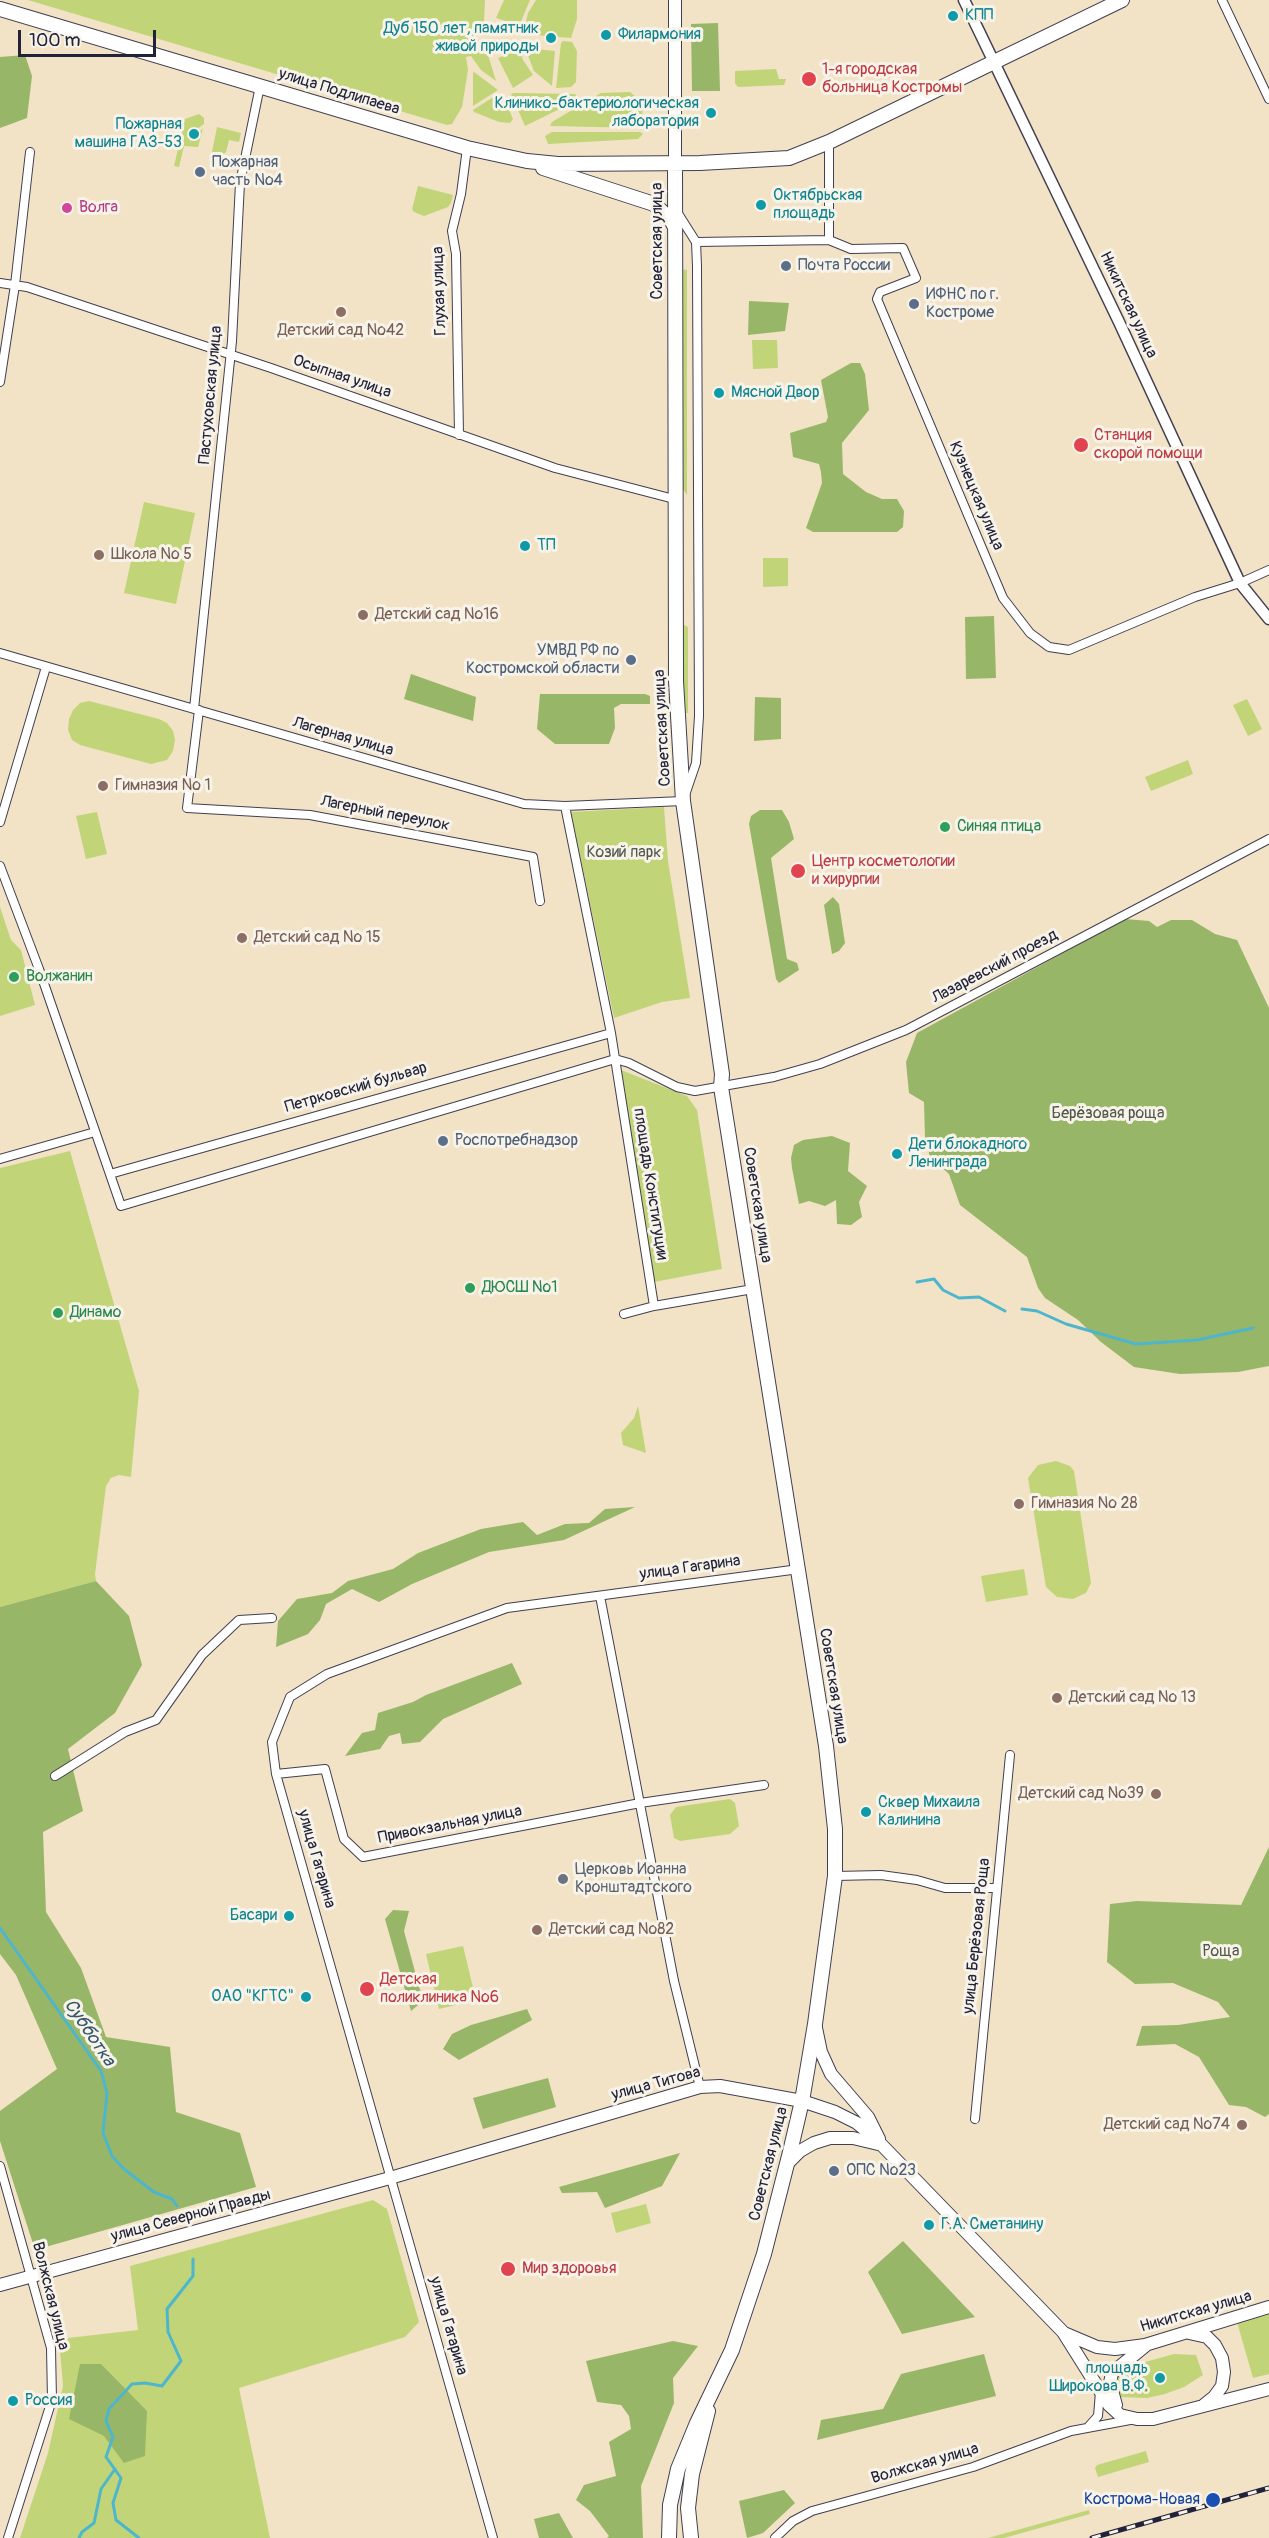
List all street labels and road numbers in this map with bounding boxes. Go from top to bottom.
street label: улица Подлипаева [276,64,402,120]
street label: Советская улица [648,183,668,299]
street label: Глухая улица [429,246,451,336]
street label: Никитская улица [1095,249,1161,361]
street label: Пастуховская улица [195,325,227,465]
street label: Осыпная улица [290,351,394,403]
street label: Кузнецкая улица [944,439,1008,553]
street label: Советская улица [650,669,676,787]
street label: Лагерная улица [290,713,396,761]
street label: Лагерный переулок [319,792,451,836]
street label: Лазаревский проезд [929,926,1061,1008]
street label: Петрковский бульвар [283,1059,429,1117]
street label: площадь Конституции [628,1107,672,1261]
street label: Советская улица [738,1146,776,1264]
street label: улица Гагарина [638,1551,742,1585]
street label: Советская улица [814,1627,852,1745]
street label: Привокзальная улица [376,1802,524,1848]
street label: улица Гагарина [293,1808,339,1910]
street label: улица Берёзовая Роща [959,1857,995,2015]
street label: улица Титова [609,2063,703,2105]
street label: Советская улица [746,2105,792,2223]
street label: улица Северной Правды [109,2185,273,2247]
street label: Волжская улица [27,2240,73,2352]
street label: улица Гагарина [425,2275,471,2377]
street label: Никитская улица [1138,2287,1254,2337]
street label: Волжская улица [869,2439,981,2489]

